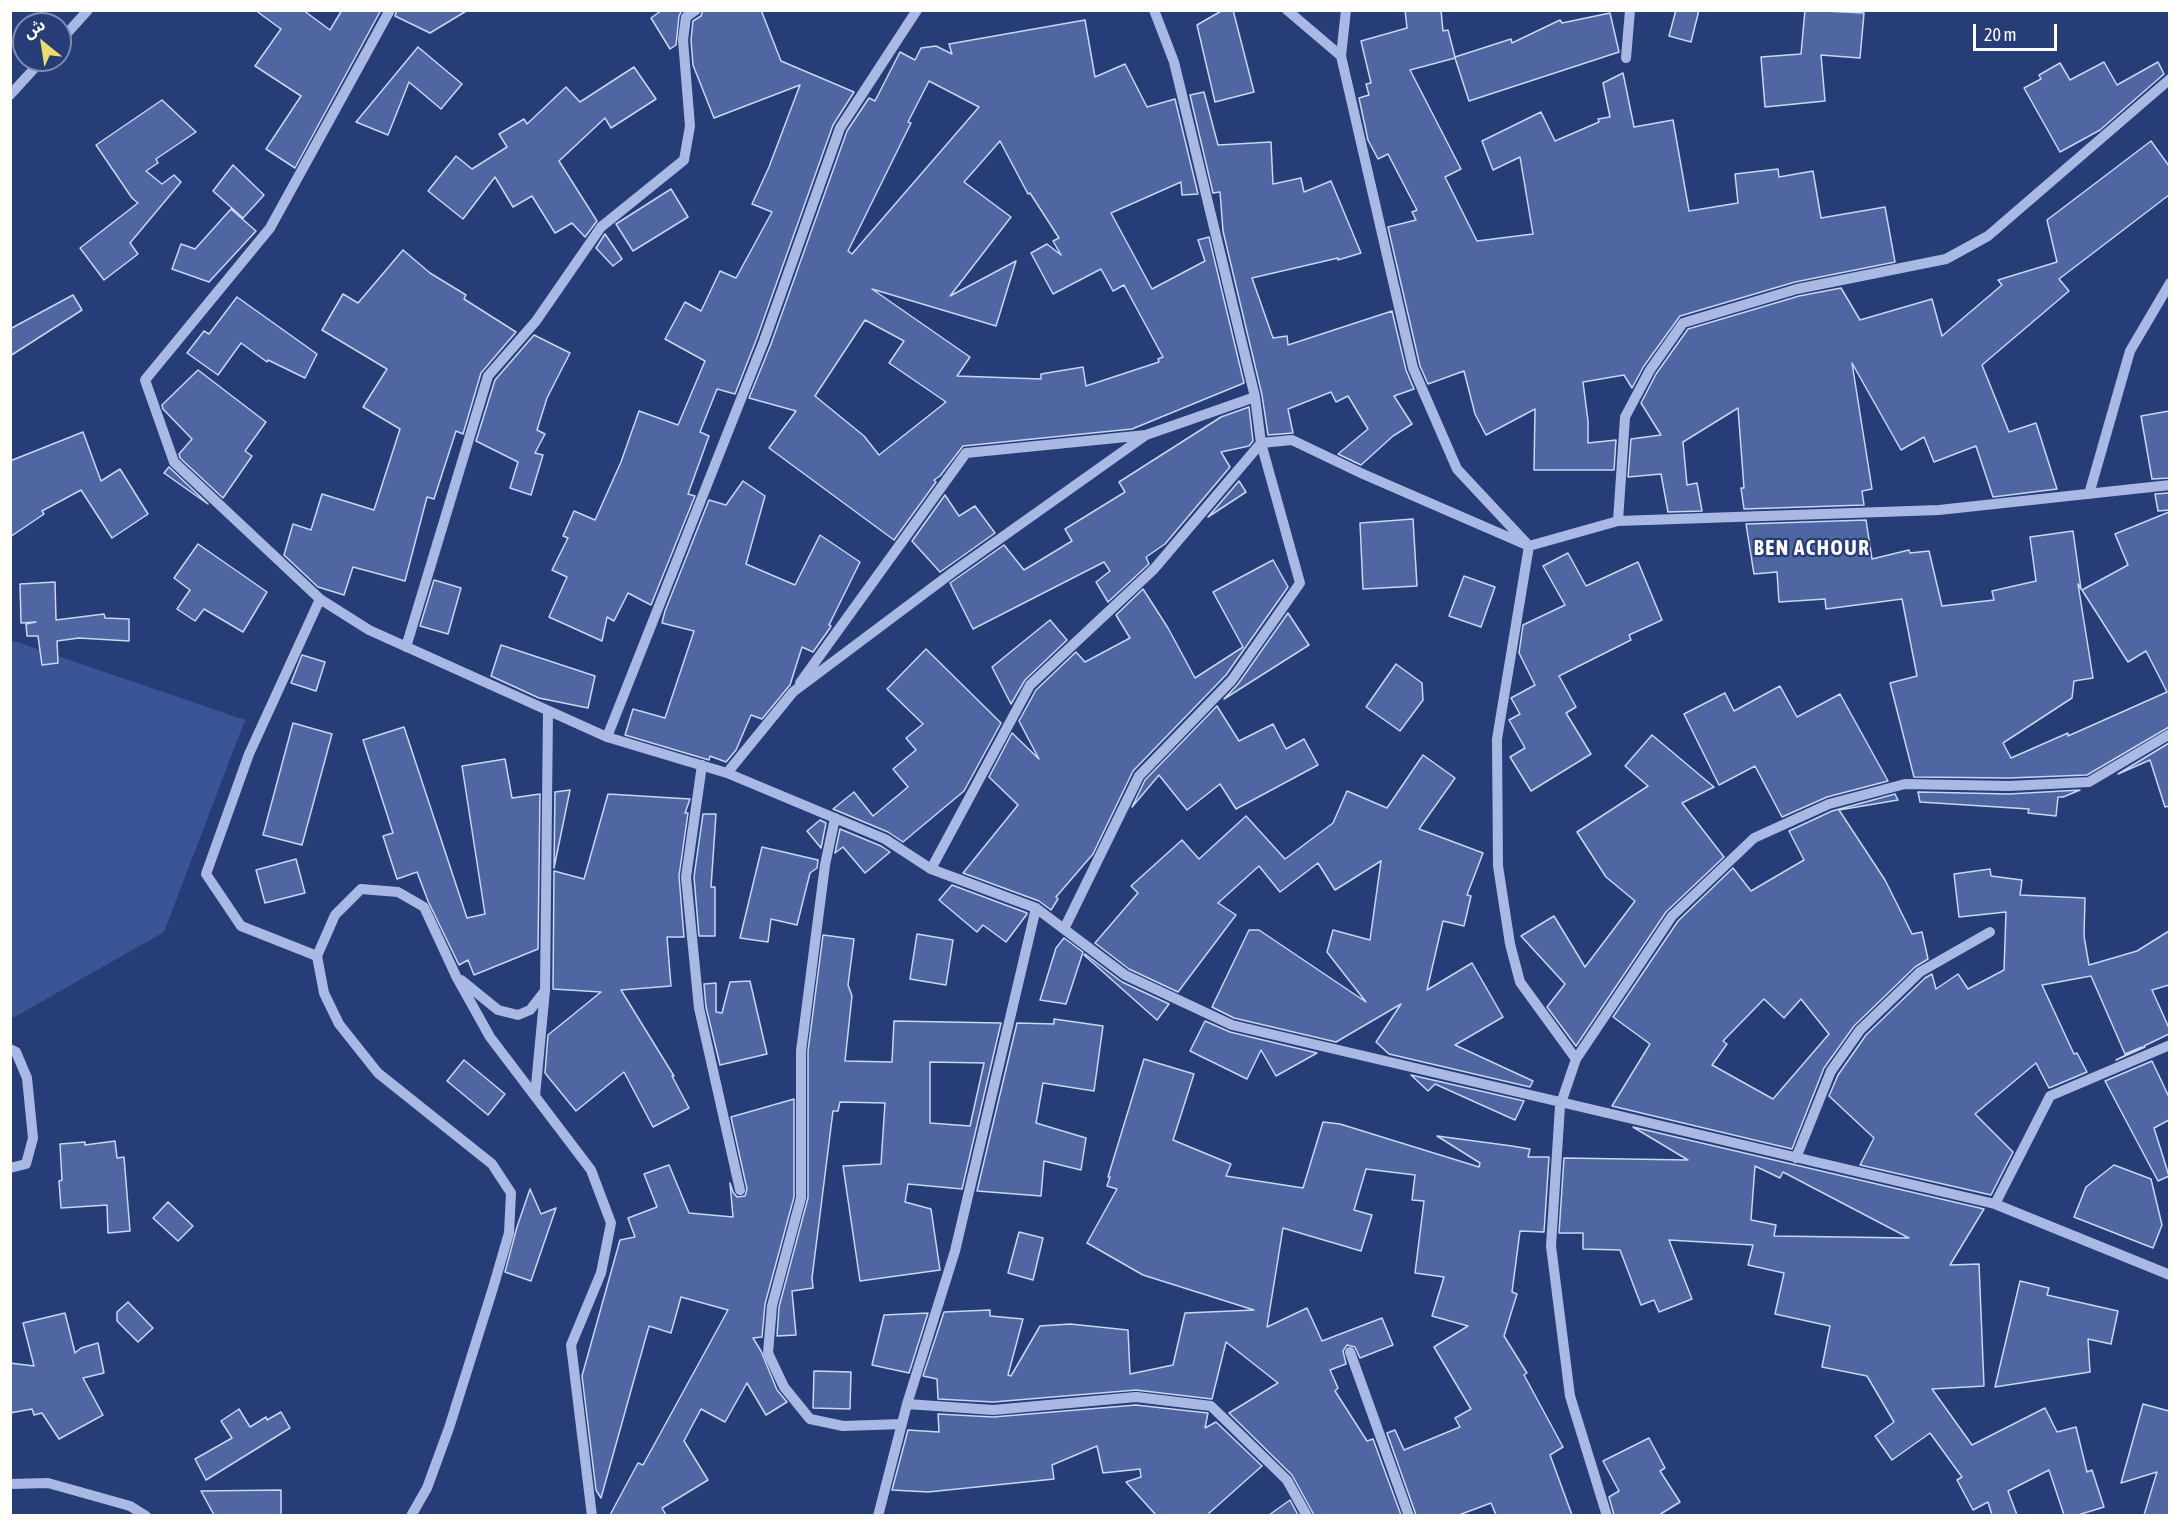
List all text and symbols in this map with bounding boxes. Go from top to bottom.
north arrow [12,12,72,72]
scale bar [1976,12,2060,50]
text: ش [20,15,48,41]
text: 20 m [1984,24,2016,45]
district label: BEN ACHOUR [1754,535,1870,561]

